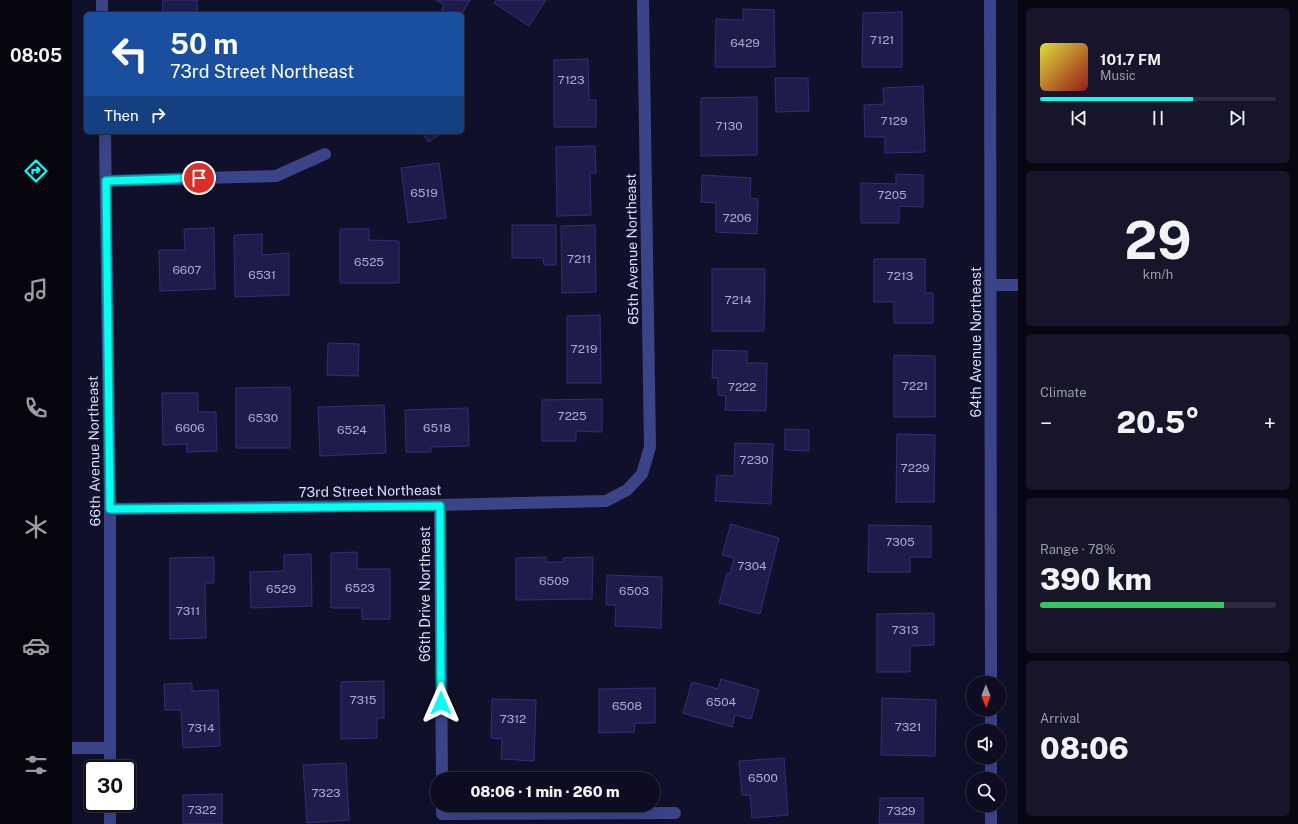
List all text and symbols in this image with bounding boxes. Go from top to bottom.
text: 50 m [170,27,238,60]
icon: left [104,28,156,80]
house number: 7121 [870,33,894,47]
house number: 6429 [730,36,760,50]
text: 08:05 [10,45,62,66]
text: 101.7 FM [1100,51,1161,68]
text: 73rd Street Northeast [170,61,354,82]
text: Music [1100,68,1136,83]
house number: 7123 [557,73,585,87]
icon: right [147,104,169,126]
text: Then [104,107,139,124]
icon: previous [1068,107,1090,129]
icon: pause [1147,107,1169,129]
icon: next [1226,107,1248,129]
house number: 7129 [881,114,907,128]
house number: 7130 [715,119,743,133]
icon: directions [22,157,50,185]
pin [182,161,216,195]
icon: arrive [188,167,210,189]
street label: 65th Avenue Northeast [623,173,641,325]
house number: 6519 [410,186,438,200]
house number: 7205 [877,188,907,202]
text: 29 [1124,210,1192,271]
house number: 7206 [722,211,752,225]
house number: 7211 [567,252,591,266]
house number: 6525 [354,255,384,269]
house number: 6607 [172,263,202,277]
street label: 64th Avenue Northeast [968,267,984,417]
text: km/h [1143,267,1173,282]
house number: 6531 [248,268,276,282]
house number: 7213 [887,269,913,283]
icon: music [22,276,50,304]
house number: 7214 [725,293,752,307]
house number: 7219 [571,342,597,356]
street label: 66th Avenue Northeast [85,376,103,526]
house number: 7221 [902,379,928,393]
house number: 7222 [728,380,756,394]
text: Climate [1040,385,1087,400]
icon: phone [22,394,50,422]
text: 20.5° [1116,404,1200,440]
house number: 7225 [557,409,587,423]
text: − [1040,410,1052,436]
text: + [1264,410,1276,436]
house number: 6530 [248,411,278,425]
house number: 6606 [175,421,205,435]
house number: 6518 [423,421,451,435]
house number: 6524 [337,423,367,437]
house number: 7230 [739,453,769,467]
house number: 7229 [900,461,930,475]
street label: 73rd Street Northeast [298,482,442,500]
icon: climate [22,513,50,541]
street label: 66th Drive Northeast [417,526,433,662]
house number: 7305 [885,535,915,549]
text: Range · 78% [1040,542,1115,557]
house number: 7304 [737,559,767,573]
text: 390 km [1040,561,1152,597]
house number: 6509 [539,574,569,588]
house number: 6523 [345,581,375,595]
house number: 6529 [266,582,296,596]
house number: 6503 [619,584,649,598]
house number: 7311 [176,604,200,618]
house number: 7313 [892,623,918,637]
icon: car [22,632,50,660]
north arrow [966,676,1006,716]
map controls [966,676,1006,812]
position arrow [420,682,462,724]
house number: 7315 [349,693,377,707]
house number: 6504 [706,695,736,709]
house number: 6508 [612,699,642,713]
text: Arrival [1040,711,1080,726]
house number: 7312 [500,712,526,726]
house number: 7321 [895,720,921,734]
house number: 7314 [188,721,215,735]
button: sound [966,724,1006,764]
text: 08:06 [1040,730,1129,766]
icon: filters [22,751,50,779]
speed limit sign: 30 [84,760,136,812]
house number: 6500 [748,771,778,785]
button: search [966,772,1006,812]
text: 08:06 · 1 min · 260 m [470,783,620,800]
house number: 7323 [311,786,341,800]
house number: 7322 [188,803,216,817]
house number: 7329 [886,804,916,818]

